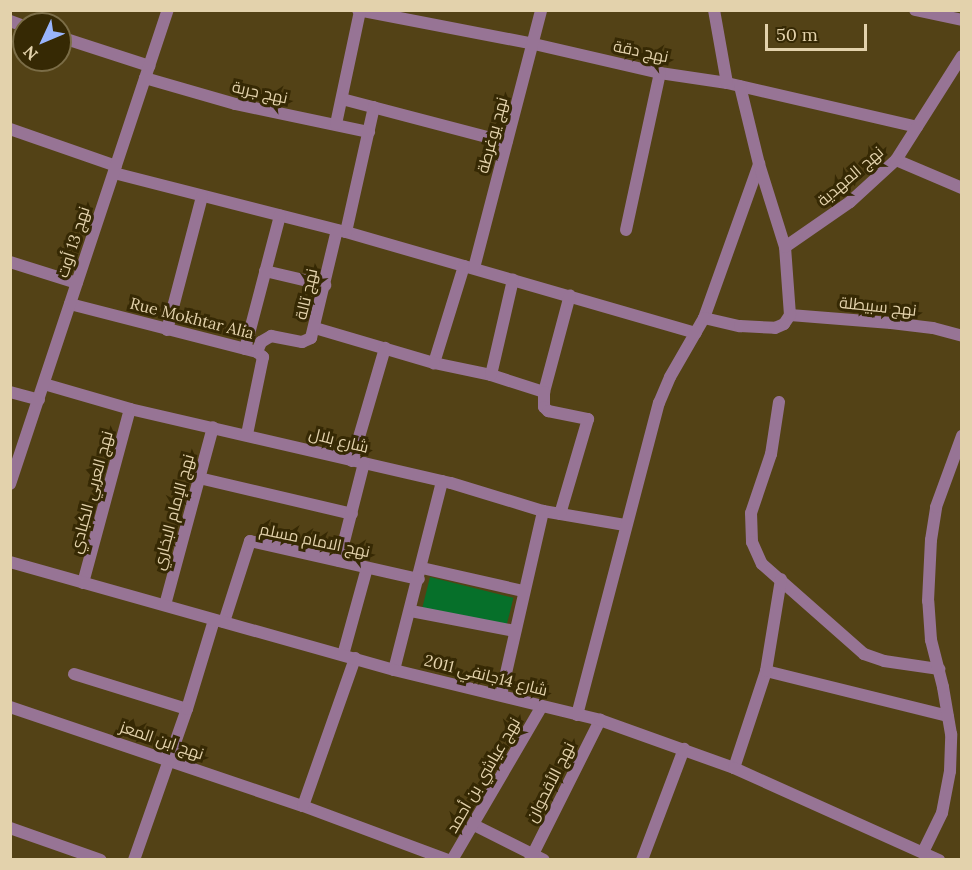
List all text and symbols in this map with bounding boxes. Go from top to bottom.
north arrow [12,12,72,72]
scale bar [768,12,870,50]
text: 50 m [776,23,818,46]
street label: نهج دقة [612,36,670,66]
text: N [19,42,42,65]
street label: نهج جربة [230,77,290,107]
street label: نهج يوغرطة [473,95,511,175]
street label: نهج المهدية [813,142,887,210]
street label: نهج 13 أوت [52,204,94,280]
street label: نهج تالة [291,267,321,321]
street label: نهج سبيطلة [838,292,918,320]
street label: Rue Mokhtar Alia [128,293,256,343]
street label: شارع بلال [307,423,371,457]
street label: نهج العربي الكبادي [65,429,117,555]
street label: نهج الإمام البخاري [148,452,198,572]
street label: نهج الامام مسلم [258,519,372,561]
street label: شارع 14جانفي 2011 [422,650,550,700]
street label: نهج عياشي بن أحمد [442,714,524,836]
street label: نهج ابن المعز [117,717,207,763]
street label: نهج الأقحوان [522,739,578,825]

